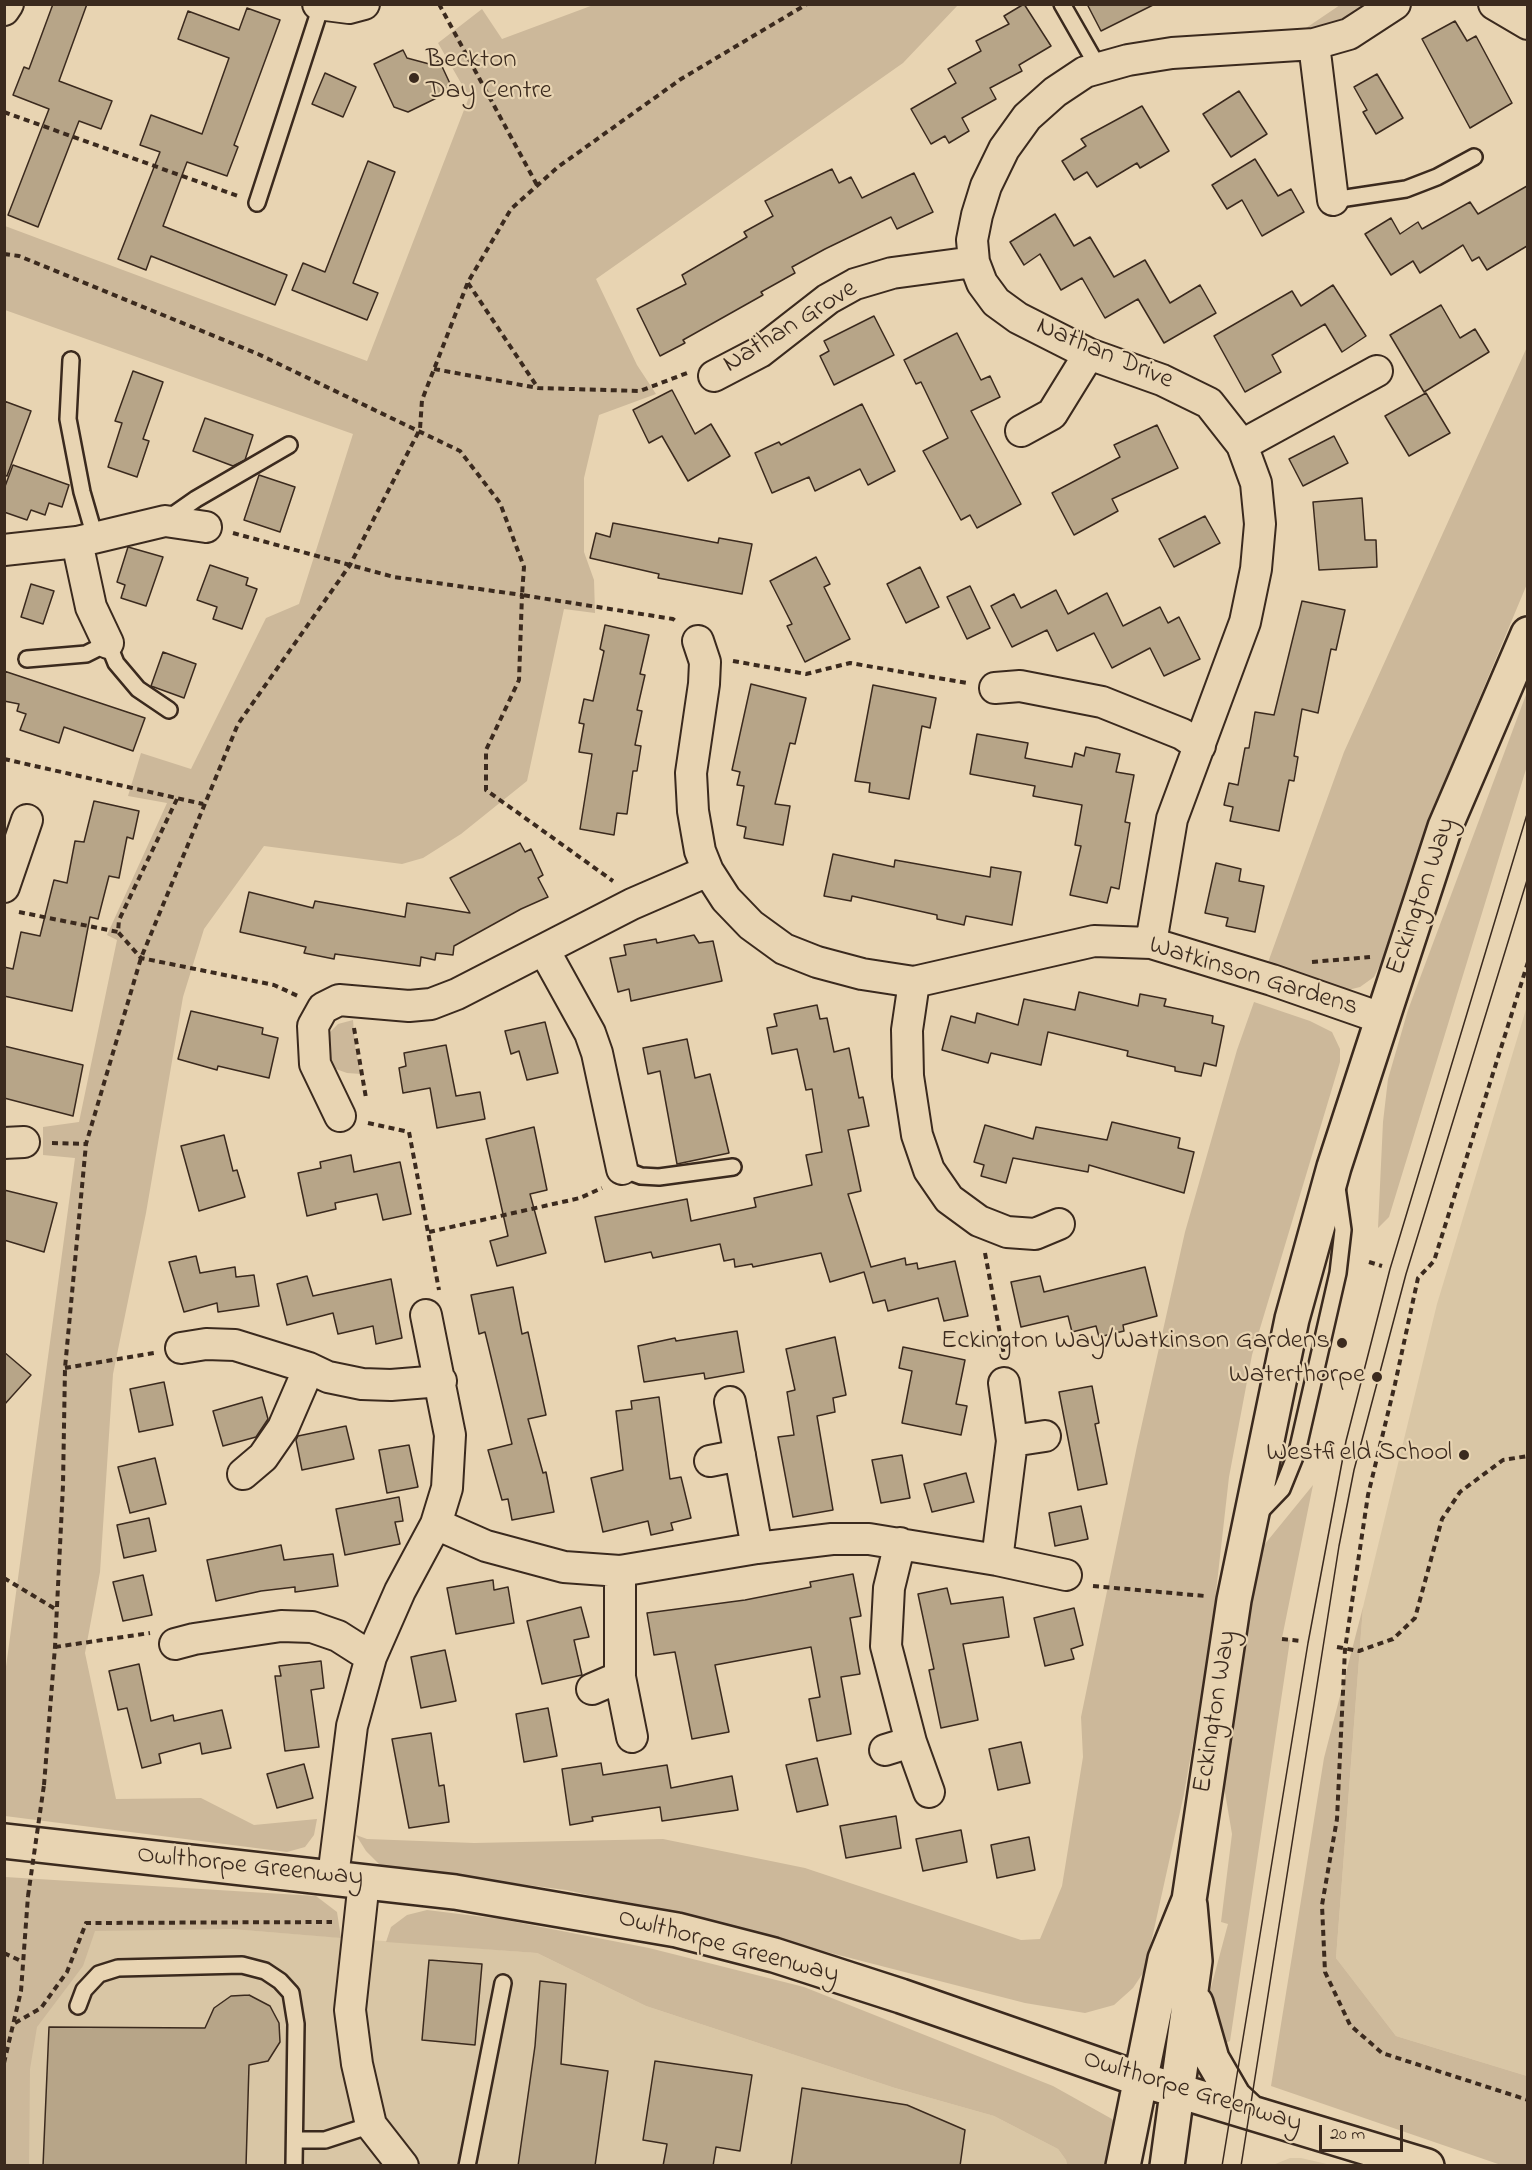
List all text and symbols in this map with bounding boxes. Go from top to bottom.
place label: Beckton Day Centre [426,46,552,109]
marker: Beckton Day Centre [407,71,421,85]
street label: Nathan Grove [718,274,864,382]
street label: Nathan Drive [1031,312,1177,398]
street label: Eckington Way [1381,814,1465,980]
street label: Watkinson Gardens [1145,931,1361,1025]
place label: Eckington Way/Watkinson Gardens [941,1327,1330,1359]
marker: Eckington Way/Watkinson Gardens [1335,1336,1349,1350]
place label: Waterthorpe [1229,1361,1365,1393]
marker: Waterthorpe [1370,1370,1384,1384]
place label: Westfield School [1266,1439,1452,1471]
marker: Westfield School [1457,1448,1471,1462]
street label: Eckington Way [1188,1628,1246,1796]
street label: Owlthorpe Greenway [135,1840,365,1896]
street label: Owlthorpe Greenway [614,1903,842,1993]
street label: Owlthorpe Greenway [1079,2044,1305,2142]
scale bar [1322,2113,1406,2151]
text: 20 m [1330,2122,1365,2148]

